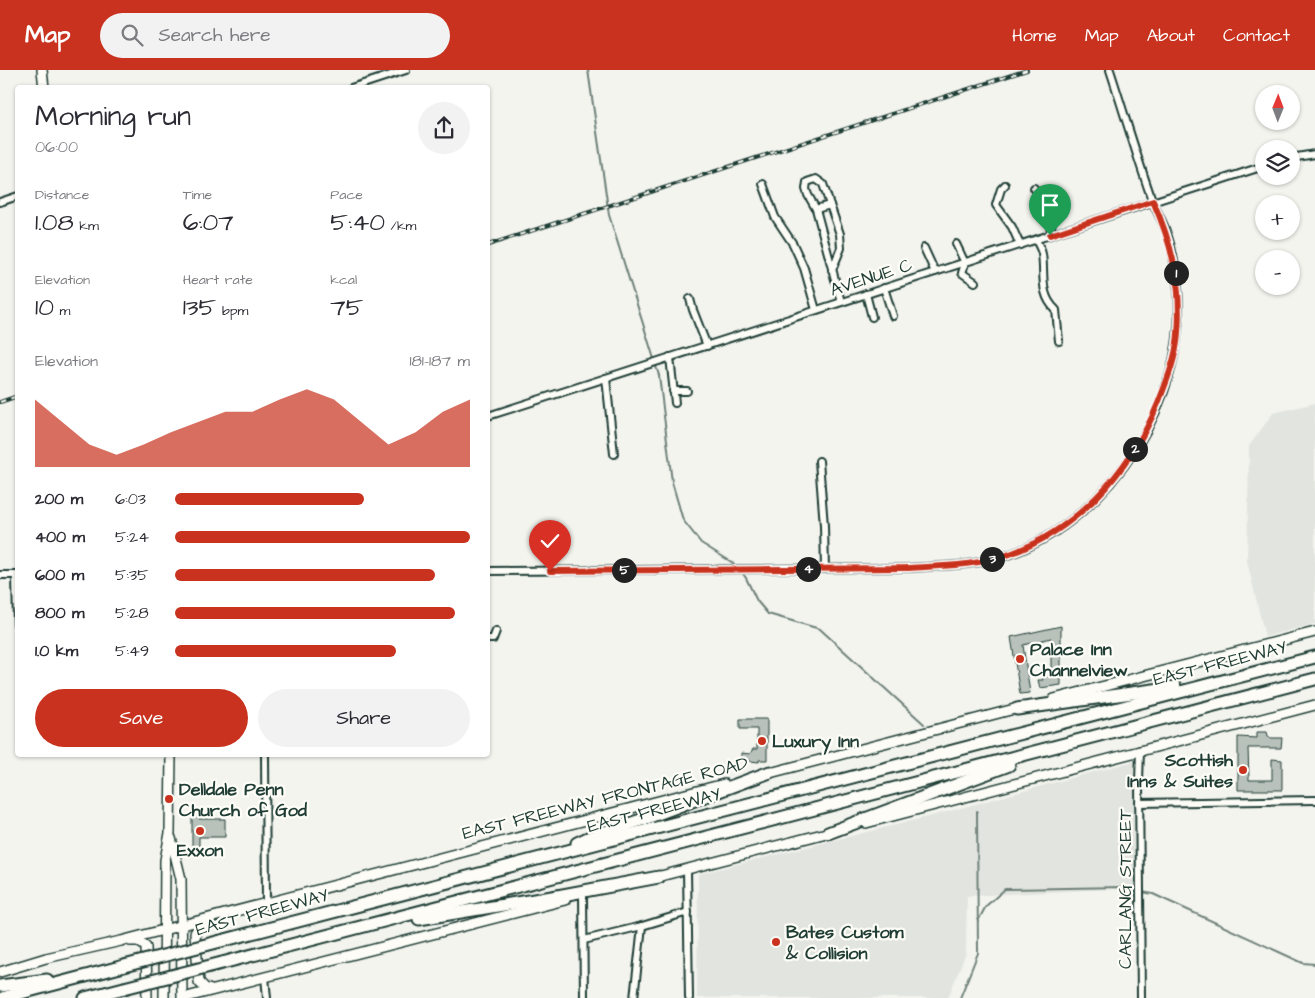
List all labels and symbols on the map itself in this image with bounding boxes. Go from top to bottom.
north arrow [1255,85,1300,130]
pin [1029,184,1071,235]
street label: AVENUE C [827,252,916,303]
pin: 1 [1164,260,1188,286]
pin: 2 [1122,436,1148,462]
pin [529,520,571,571]
pin: 3 [980,546,1004,572]
pin: 4 [796,556,820,582]
pin: 5 [612,558,636,582]
street label: EAST FREEWAY [1151,635,1290,692]
place label: Palace Inn Channelview [1030,637,1128,683]
marker: Palace Inn Channelview [1014,653,1026,665]
place label: Luxury Inn [772,729,859,755]
marker: Luxury Inn [756,735,768,747]
place label: Scottish Inns & Suites [1127,748,1234,794]
street label: EAST FREEWAY FRONTAGE ROAD [460,752,750,844]
marker: Scottish Inns & Suites [1237,764,1249,776]
place label: Delldale Penn Church of God [179,777,308,823]
street label: EAST FREEWAY [585,783,723,837]
marker: Delldale Penn Church of God [163,793,175,805]
street label: CARLANG STREET [1113,808,1138,969]
marker: Exxon [194,825,206,837]
place label: Exxon [177,838,223,863]
street label: EAST FREEWAY [193,883,332,942]
place label: Bates Custom & Collision [785,920,905,966]
marker: Bates Custom & Collision [770,936,782,948]

